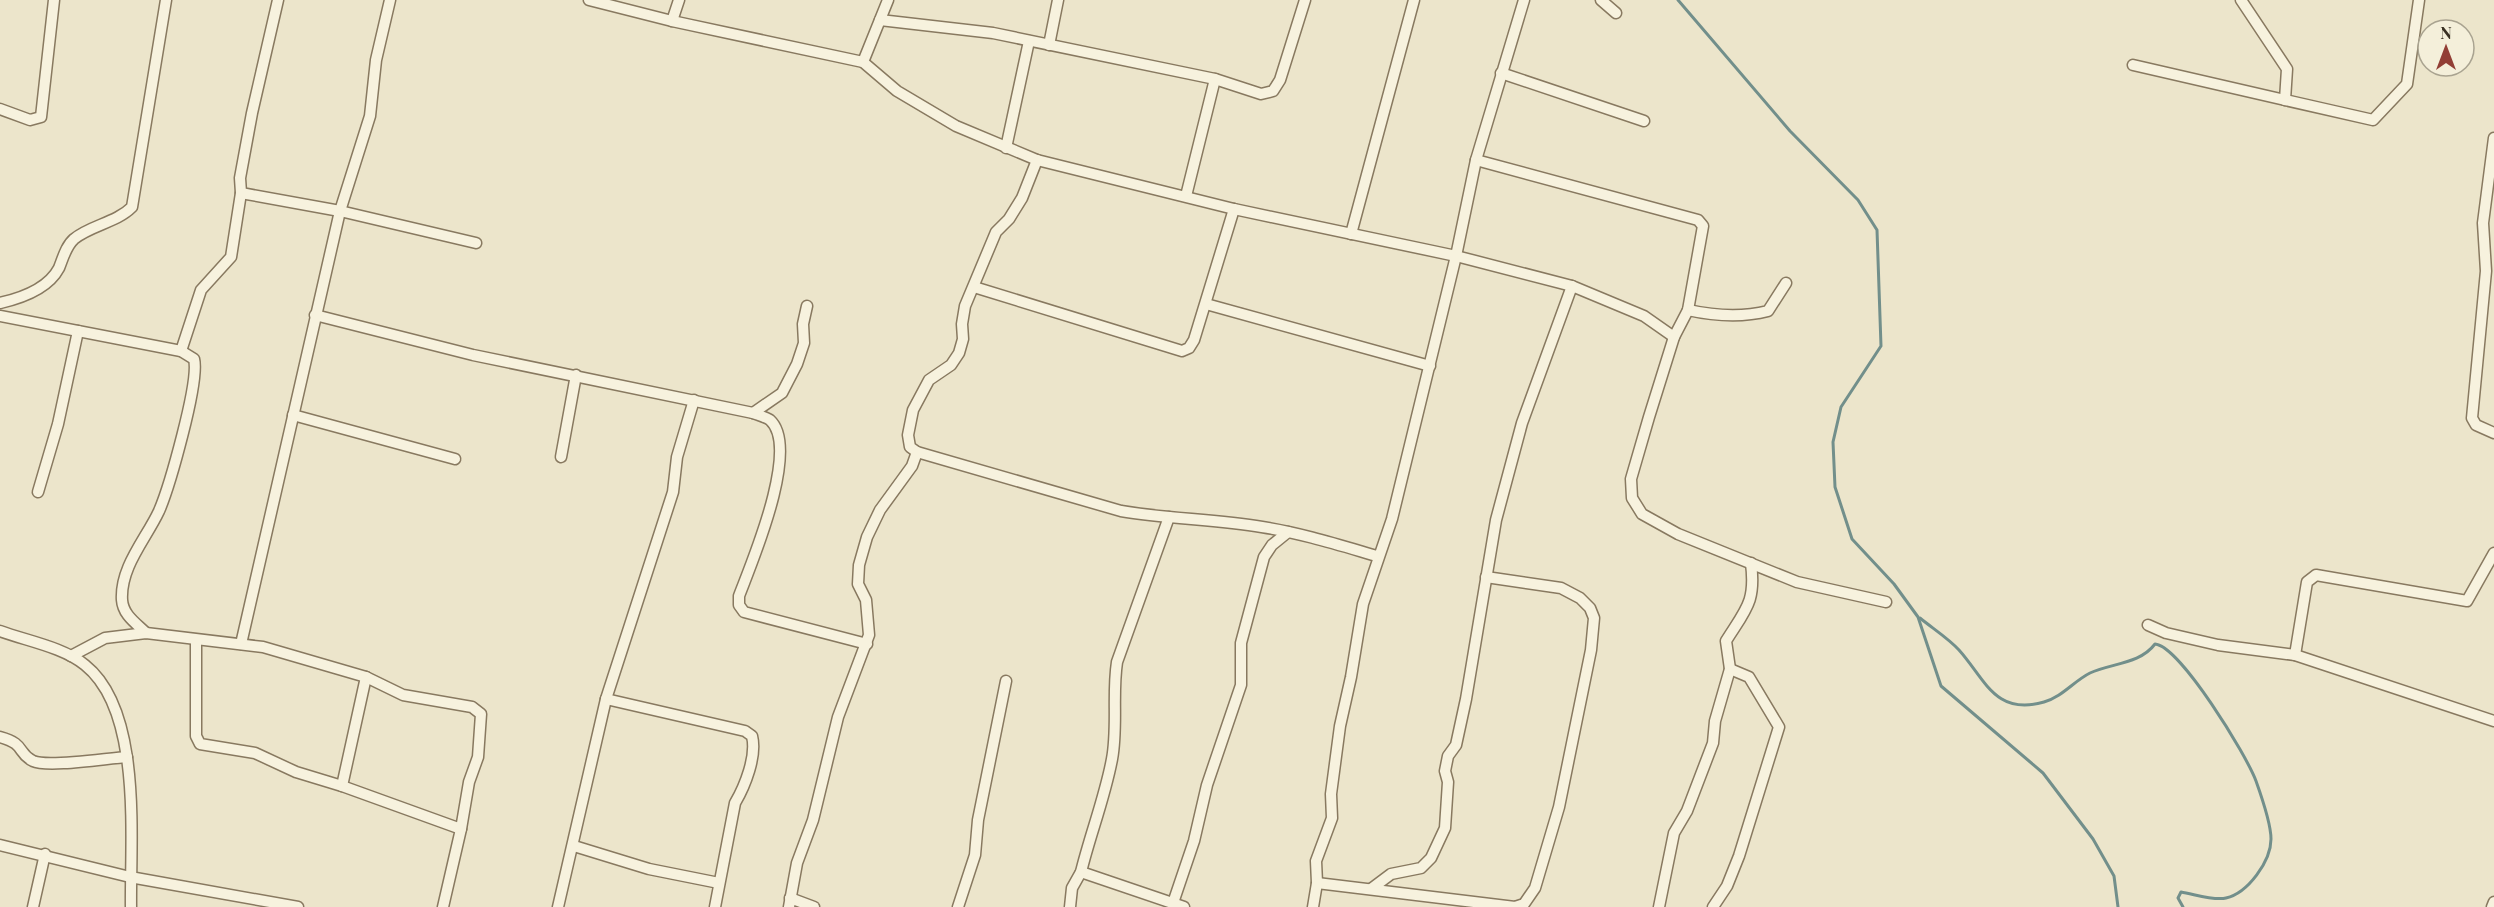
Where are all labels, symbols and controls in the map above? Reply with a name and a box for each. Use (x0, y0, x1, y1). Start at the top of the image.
north arrow (2416, 18, 2476, 78)
text: N (2440, 22, 2452, 43)

